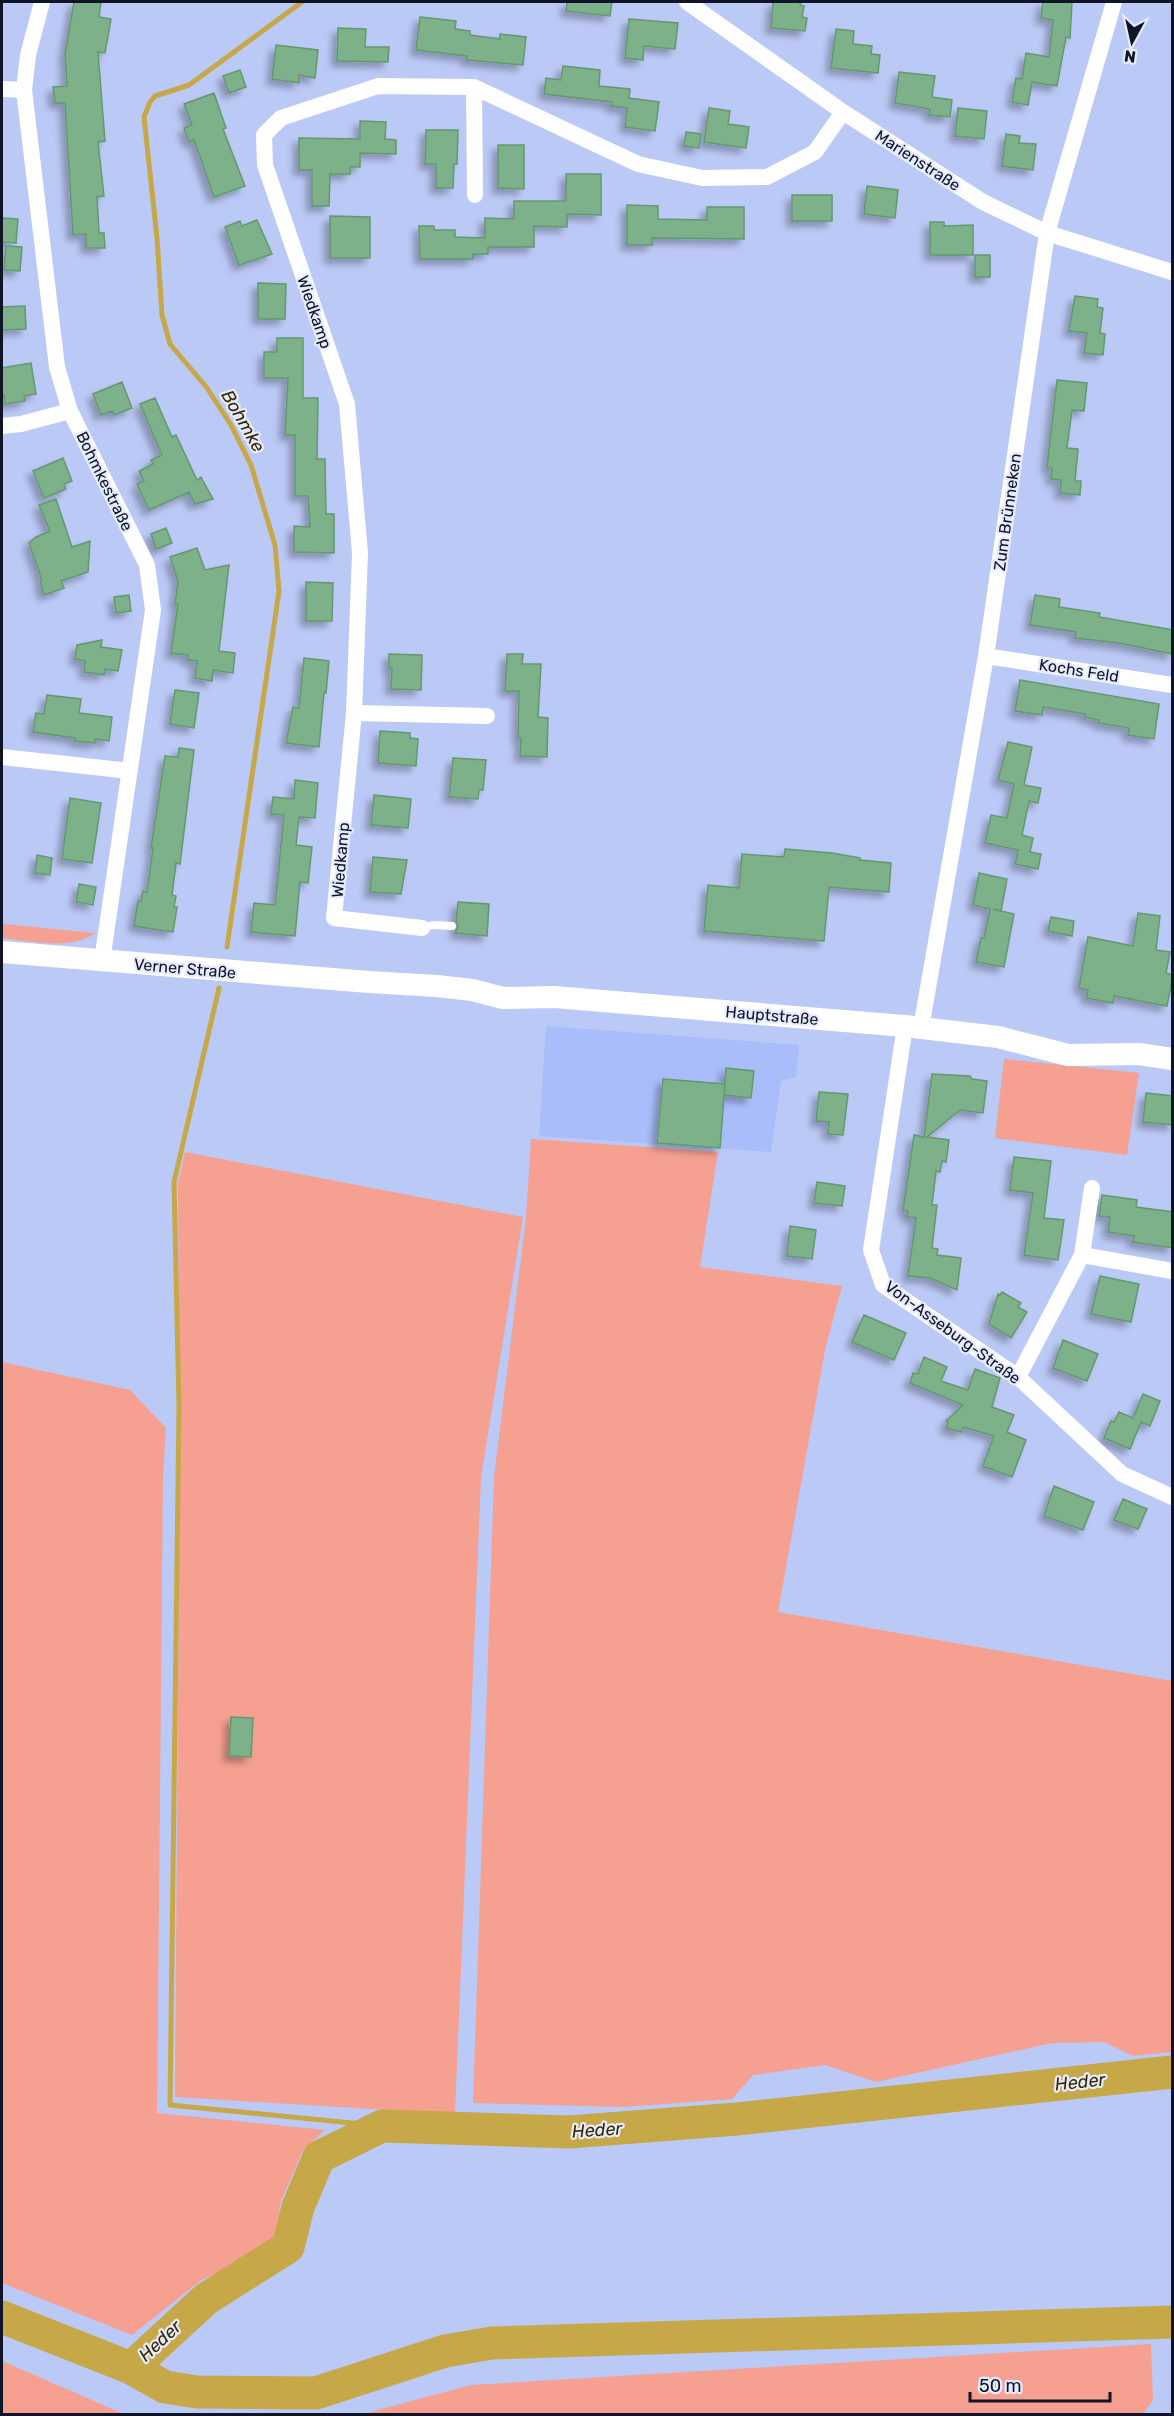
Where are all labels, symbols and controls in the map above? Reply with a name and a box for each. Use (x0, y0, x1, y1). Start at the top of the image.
north arrow (1102, 12, 1162, 72)
text: N (1123, 46, 1137, 67)
street label: Marienstraße (872, 126, 964, 195)
street label: Wiedkamp (293, 273, 336, 351)
water label: Bohmke (216, 386, 270, 456)
street label: Bohmkestraße (72, 428, 137, 534)
street label: Zum Brünneken (990, 452, 1025, 572)
street label: Kochs Feld (1038, 655, 1120, 686)
street label: Wiedkamp (328, 821, 353, 899)
street label: Verner Straße (133, 955, 237, 982)
street label: Hauptstraße (725, 1002, 819, 1029)
street label: Von-Asseburg-Straße (881, 1277, 1024, 1388)
water label: Heder (1054, 2068, 1107, 2096)
water label: Heder (571, 2117, 624, 2143)
water label: Heder (134, 2315, 187, 2366)
scale bar (970, 2365, 1110, 2403)
text: 50 m (979, 2375, 1022, 2397)

